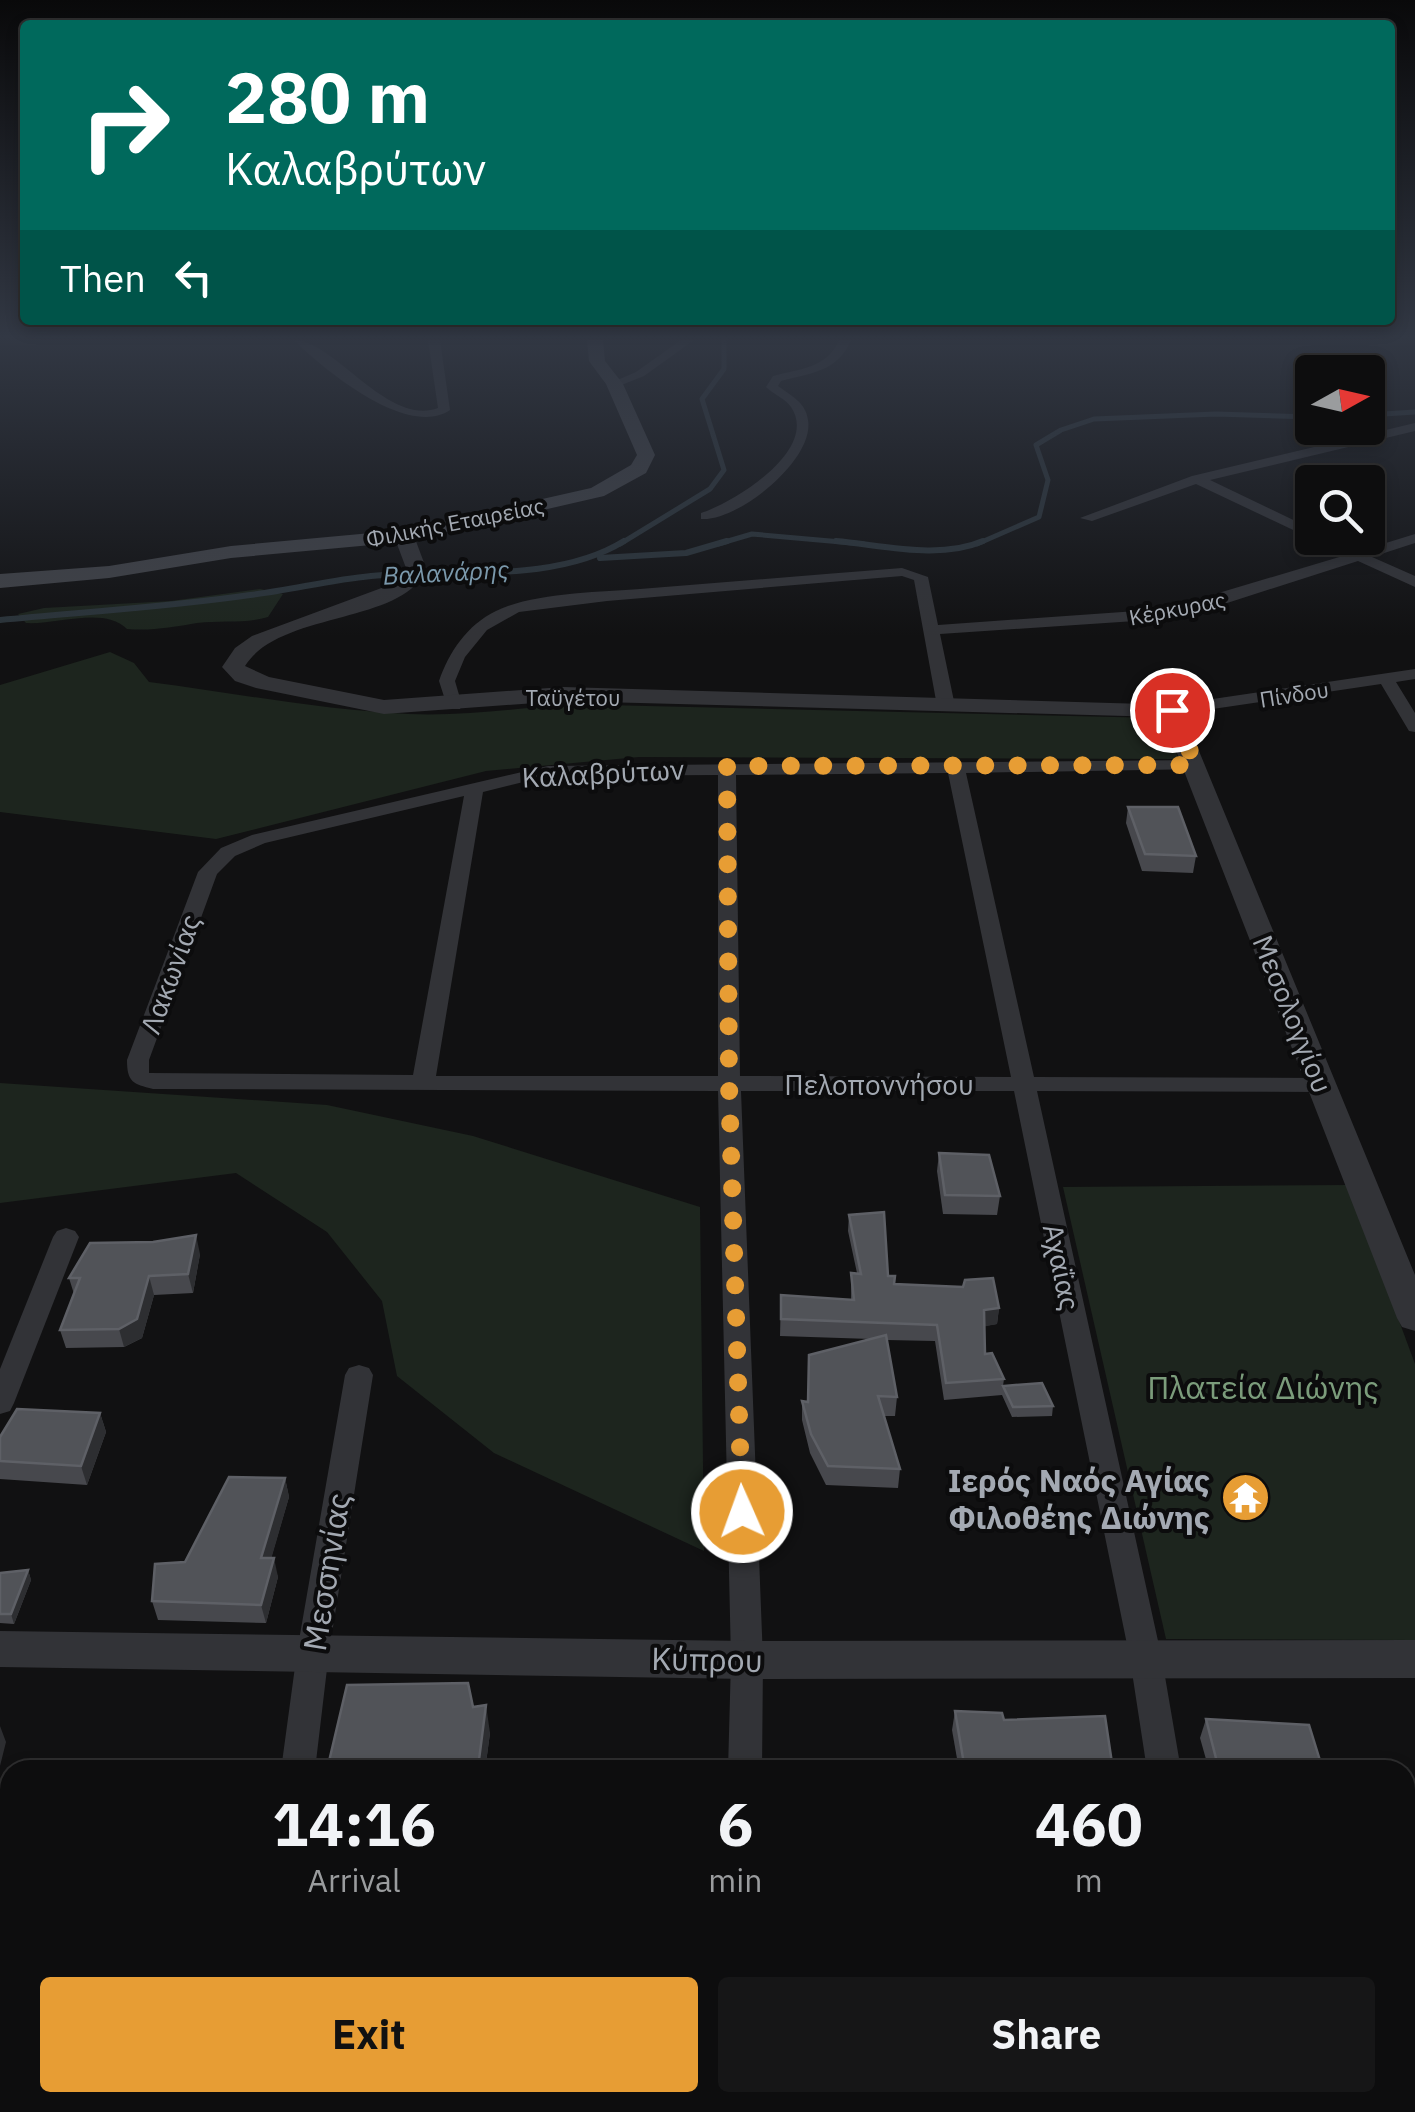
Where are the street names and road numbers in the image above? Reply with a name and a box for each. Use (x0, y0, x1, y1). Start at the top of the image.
street label: Φιλικής Εταιρείας (363, 491, 547, 553)
street label: Κέρκυρας (1126, 584, 1228, 632)
street label: Πίνδου (1257, 674, 1331, 714)
street label: Ταϋγέτου (526, 683, 620, 712)
street label: Καλαβρύτων (521, 750, 685, 796)
street label: Λακωνίας (131, 909, 209, 1039)
street label: Μεσολογγίου (1245, 930, 1341, 1098)
street label: Πελοποννήσου (784, 1066, 974, 1103)
street label: Αχαΐας (1035, 1220, 1089, 1314)
street label: Μεσσηνίας (293, 1490, 359, 1654)
street label: Κύπρου (651, 1637, 763, 1681)

